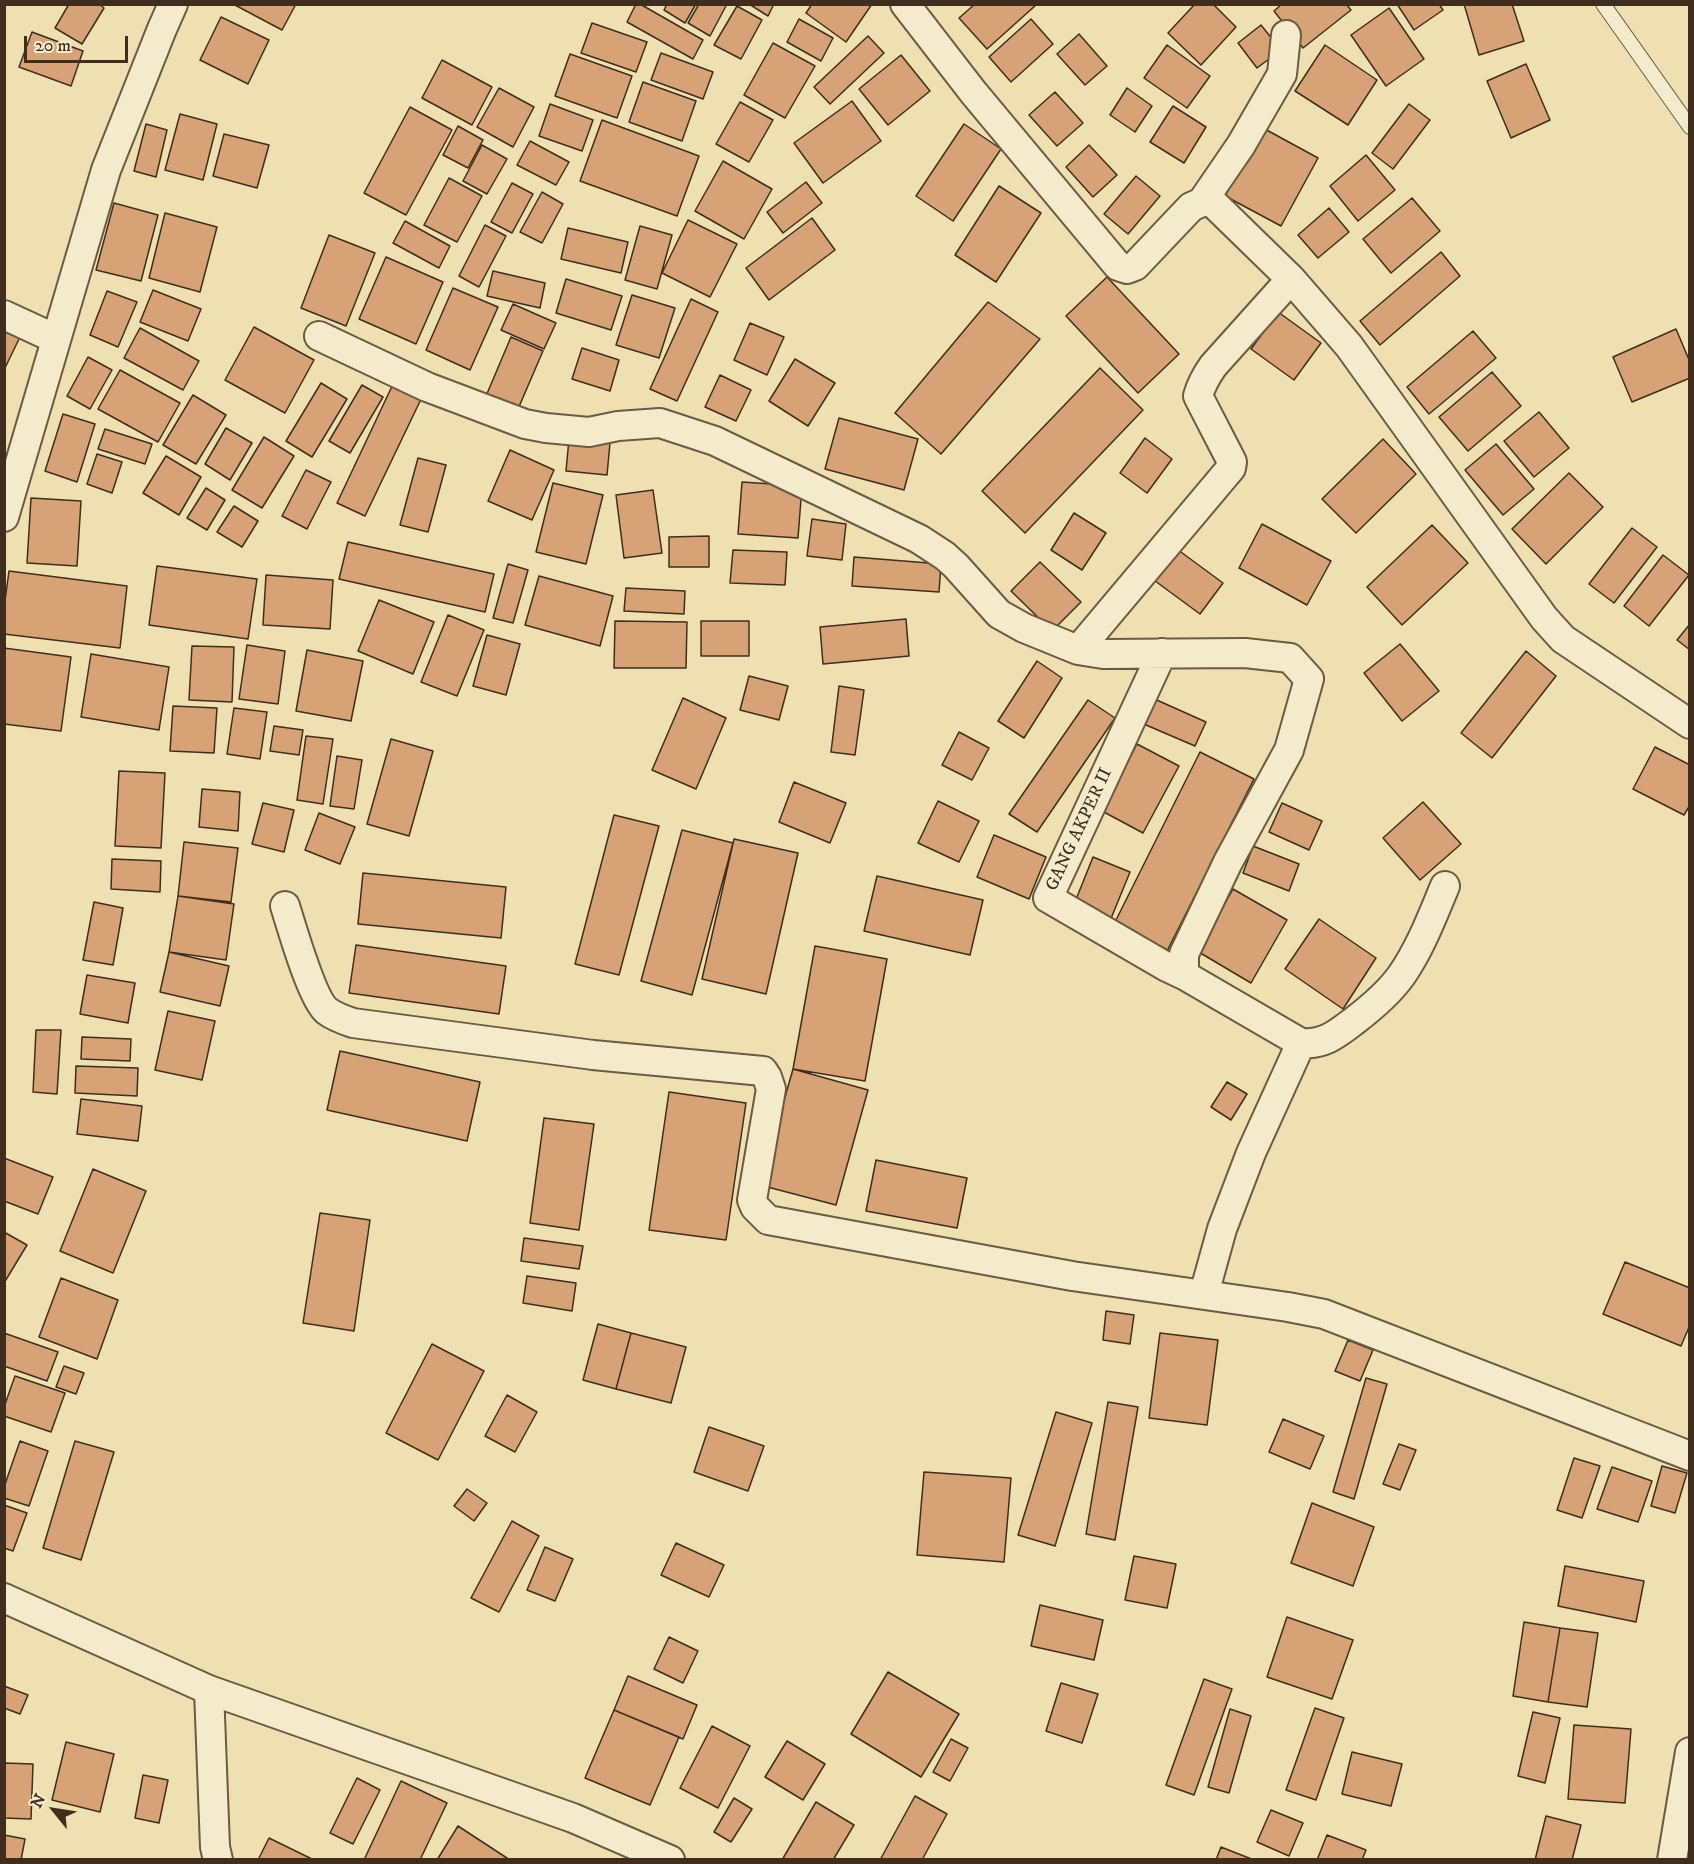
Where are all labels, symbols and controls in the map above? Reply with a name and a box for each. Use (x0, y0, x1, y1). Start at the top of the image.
scale bar (27, 24, 130, 62)
text: 20 m (35, 35, 71, 57)
street label: GANG AKPER II (1042, 765, 1118, 895)
north arrow (24, 1780, 84, 1840)
text: N (26, 1790, 50, 1812)

